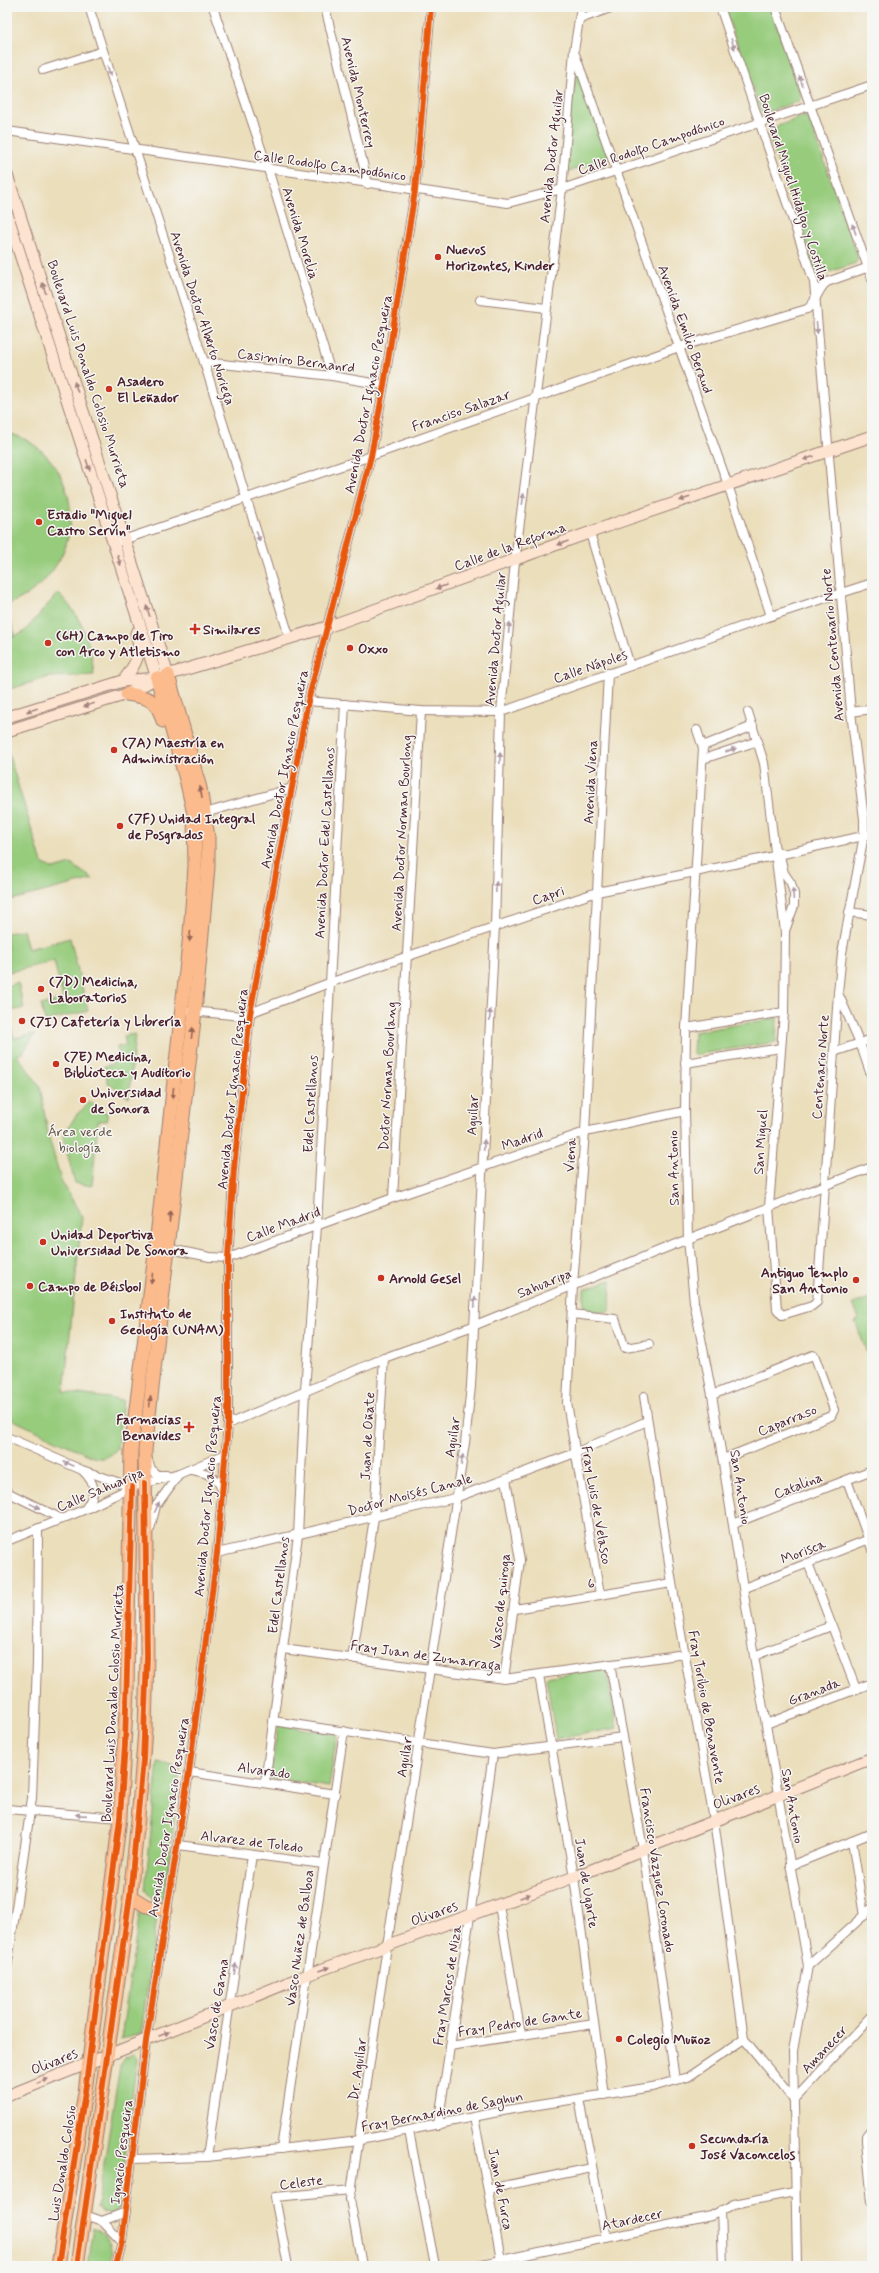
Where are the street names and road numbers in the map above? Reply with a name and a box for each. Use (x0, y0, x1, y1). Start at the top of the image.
street label: Avenida Monterrey (336, 35, 380, 150)
street label: Avenida Doctor Aguilar (536, 88, 570, 224)
street label: Boulevard Miguel Hidalgo y Costilla (753, 92, 832, 283)
street label: Calle Rodolfo Campodónico (576, 112, 728, 181)
street label: Calle Rodolfo Campodónico (252, 146, 408, 188)
street label: Avenida Morelia (277, 185, 323, 282)
street label: Avenida Doctor Alberto Noriega (164, 229, 239, 408)
street label: Boulevard Luis Donaldo Colosio Murrieta (43, 258, 133, 491)
street label: Avenida Emilio Beraud (653, 263, 717, 396)
street label: Avenida Doctor Ignacio Pesqueira (341, 293, 399, 496)
street label: Casimiro Bernanrd (236, 345, 356, 377)
street label: Franciso Salazar (410, 385, 513, 436)
street label: Calle de la Reforma (452, 518, 569, 577)
street label: Avenida Centenario Norte (817, 568, 849, 722)
street label: Avenida Doctor Aguilar (481, 571, 513, 707)
street label: Calle Nápoles (551, 646, 630, 688)
street label: Avenida Doctor Ignacio Pesqueira (257, 668, 315, 871)
street label: Avenida Doctor Norman Bourlong (388, 734, 416, 932)
street label: Avenida Viena (580, 739, 602, 825)
street label: Avenida Doctor Edel Castellanos (311, 747, 339, 939)
street label: Capri (530, 882, 567, 910)
street label: Avenida Doctor Ignacio Pesqueira (213, 988, 255, 1191)
street label: Doctor Norman Bourlang (375, 1001, 401, 1151)
street label: Centenario Norte (808, 1014, 834, 1120)
street label: Edel Castellanos (299, 1055, 323, 1153)
street label: Aguilar (463, 1094, 483, 1136)
street label: San Miguel (750, 1109, 772, 1175)
street label: Madrid (499, 1124, 545, 1155)
street label: San Antonio (664, 1130, 684, 1206)
street label: Viena (561, 1137, 581, 1173)
street label: Calle Madrid (244, 1203, 323, 1247)
street label: Sahuaripa (514, 1265, 574, 1303)
street label: Juan de Oñate (357, 1391, 379, 1481)
street label: Avenida Doctor Ignacio Pesqueira (190, 1395, 228, 1598)
street label: Caparraso (755, 1401, 820, 1441)
street label: Aguilar (441, 1415, 465, 1459)
street label: Fray Luis de Velasco (577, 1445, 615, 1566)
street label: San Antonio (725, 1448, 755, 1526)
street label: Calle Sahuaripa (54, 1463, 147, 1516)
street label: Catalina (771, 1468, 825, 1503)
street label: Doctor Moisés Canale (346, 1470, 475, 1520)
street label: Edel Castellanos (264, 1535, 294, 1635)
street label: Morisca (778, 1535, 829, 1569)
street label: Vasco de quiroga (487, 1552, 515, 1650)
street label: 6 (586, 1574, 596, 1593)
street label: Boulevard Luis Donaldo Colosio Murrieta (98, 1583, 128, 1823)
street label: Fray Toribio de Benavente (684, 1629, 728, 1786)
street label: Fray Juan de Zumarraga (349, 1637, 503, 1677)
street label: Granada (786, 1674, 844, 1710)
street label: Avenida Doctor Ignacio Pesqueira (144, 1716, 196, 1919)
street label: Aguilar (393, 1735, 417, 1779)
street label: Alvarado (236, 1758, 291, 1784)
street label: San Antonio (777, 1767, 808, 1845)
street label: Olivares (710, 1780, 763, 1814)
street label: Francisco Vazquez Coronado (635, 1787, 679, 1954)
street label: Alvarez de Toledo (199, 1827, 304, 1857)
street label: Juan de Ugarte (570, 1837, 602, 1930)
street label: Vasco Nuñez de Balboa (282, 1869, 318, 2008)
street label: Olivares (408, 1897, 461, 1931)
street label: Fray Marcos de Niza (430, 1923, 466, 2047)
street label: Vasco de Gama (201, 1957, 233, 2051)
street label: Fray Pedro de Gante (457, 2004, 584, 2042)
street label: Amanecer (798, 2022, 852, 2078)
street label: Dr. Aguilar (345, 2036, 371, 2102)
street label: Olivares (28, 2044, 81, 2079)
street label: Fray Bernardino de Saghun (360, 2087, 525, 2137)
street label: Ignacio Pesqueira (107, 2099, 137, 2206)
street label: Luis Donaldo Colosio (45, 2104, 81, 2222)
street label: Juan de Furca (483, 2147, 517, 2232)
street label: Celeste (278, 2171, 324, 2195)
street label: Atardecer (600, 2205, 664, 2235)

